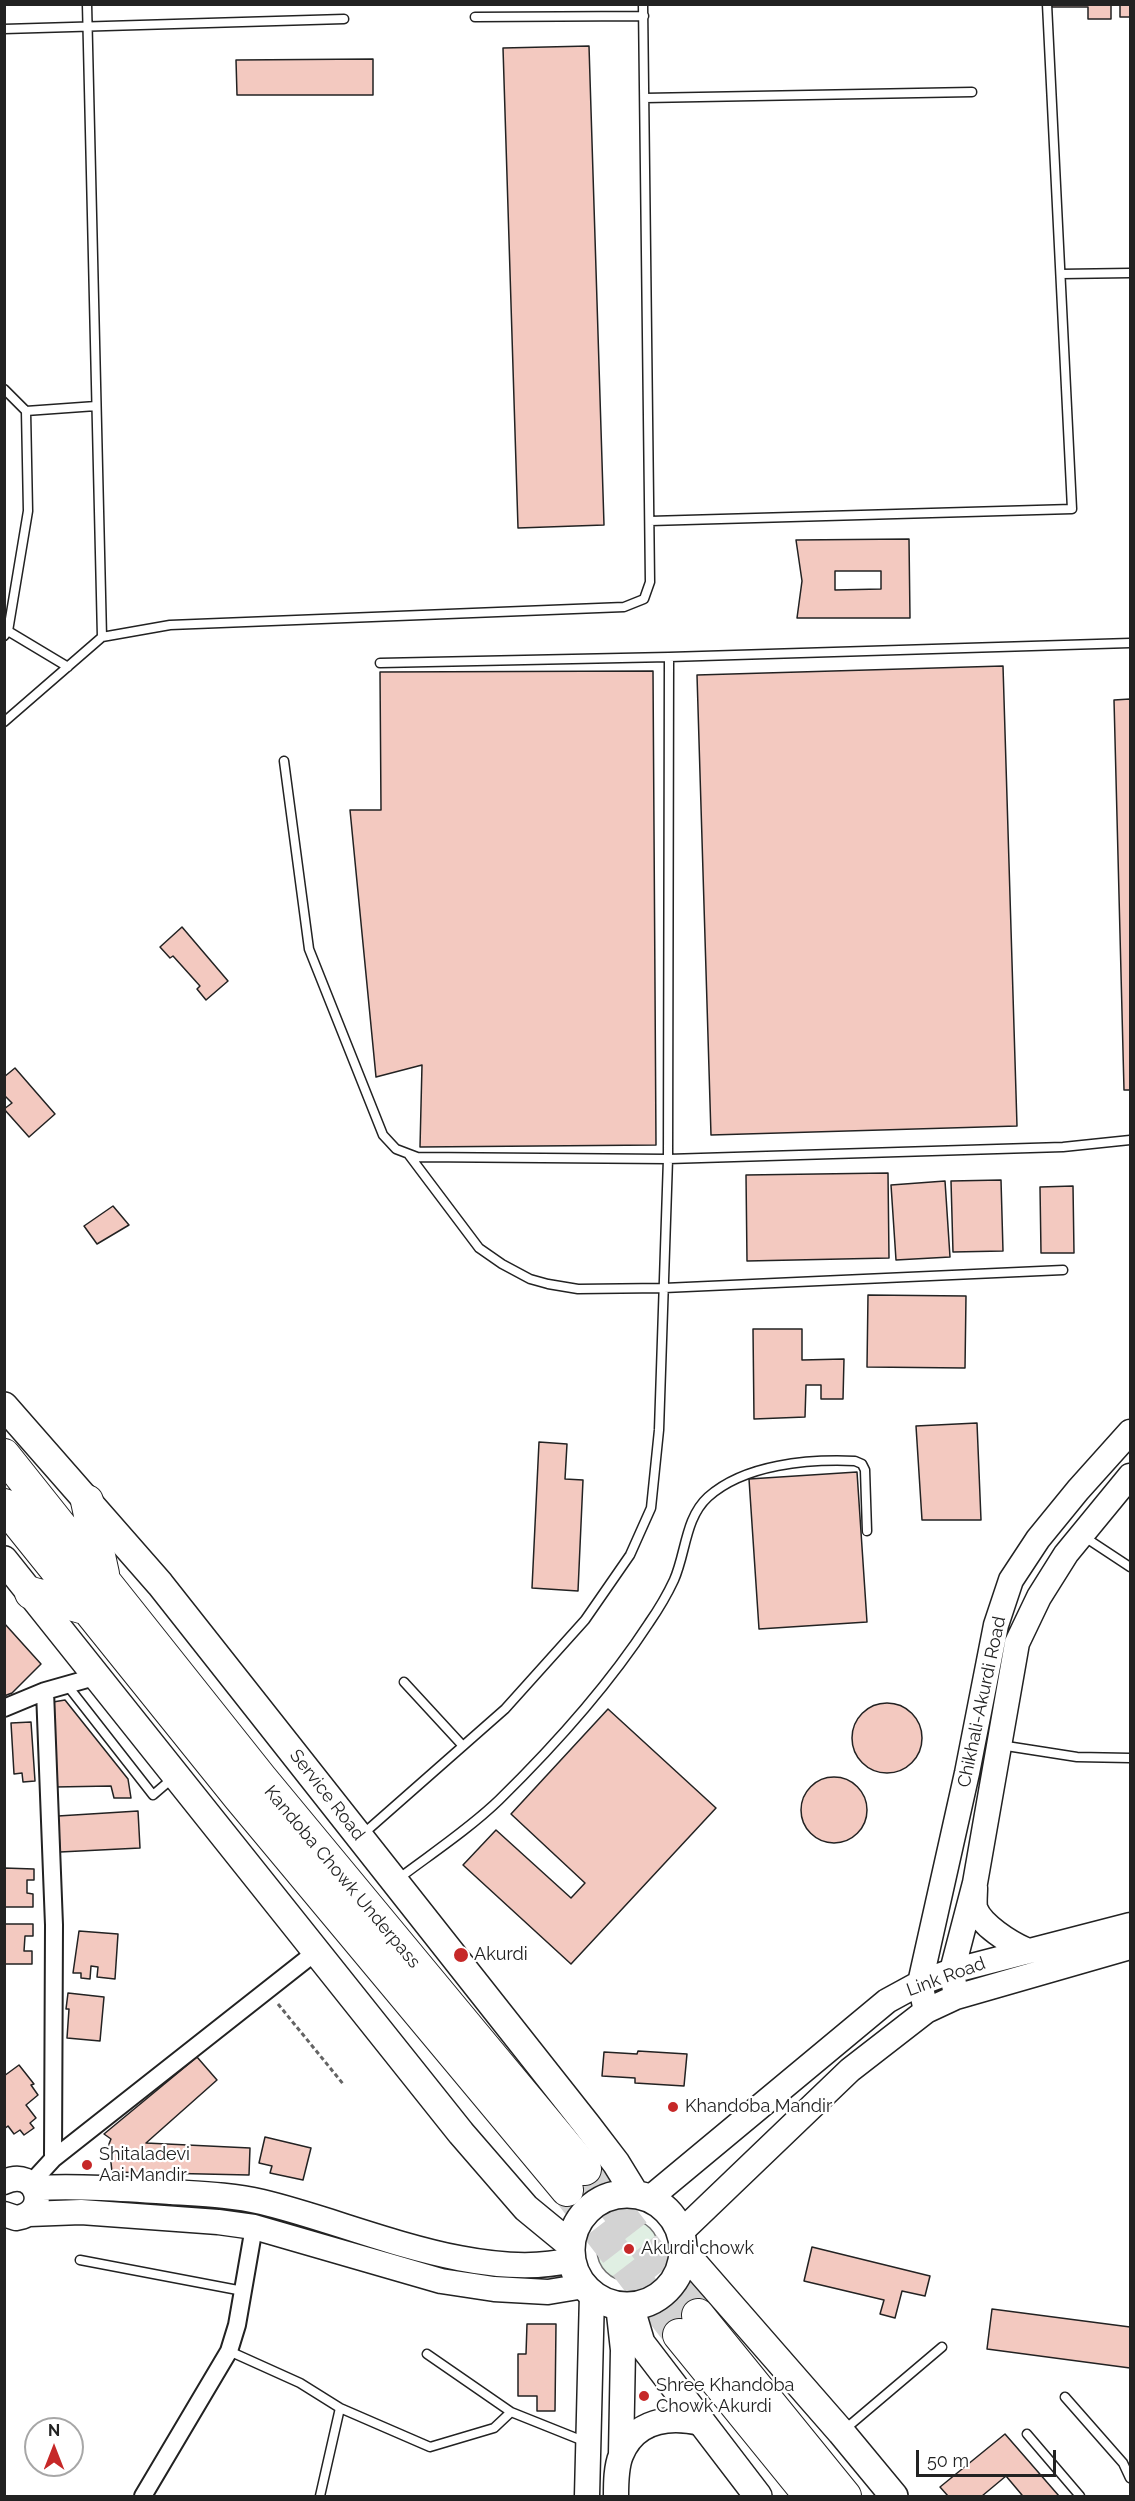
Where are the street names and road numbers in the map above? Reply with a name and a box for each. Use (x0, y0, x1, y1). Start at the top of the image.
street label: Chikhali-Akurdi Road (953, 1615, 1011, 1789)
street label: Service Road (285, 1745, 369, 1845)
street label: Kandoba Chowk Underpass (259, 1781, 425, 1973)
street label: Link Road (904, 1953, 988, 2001)

